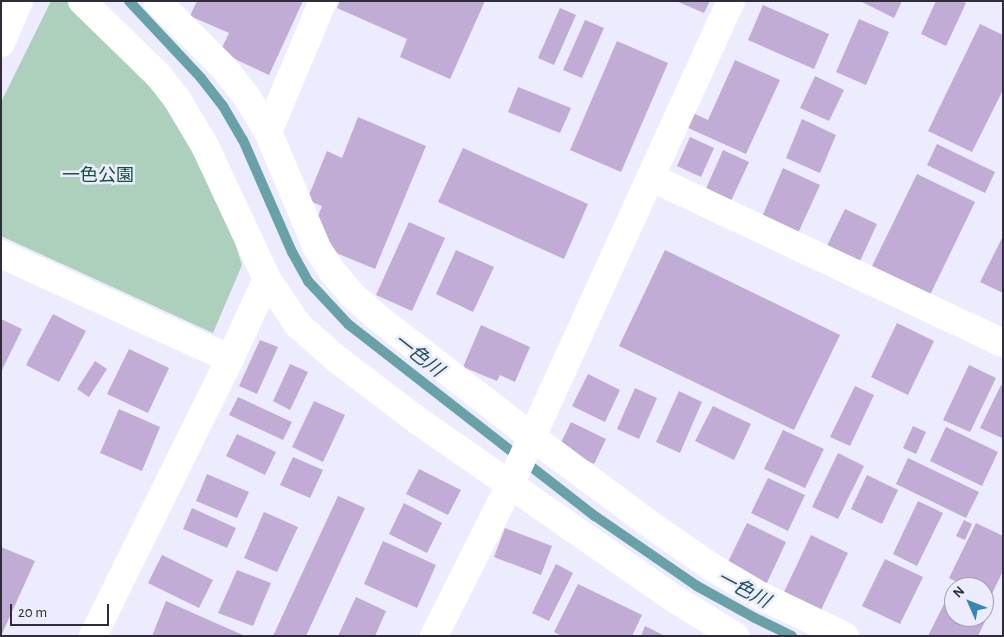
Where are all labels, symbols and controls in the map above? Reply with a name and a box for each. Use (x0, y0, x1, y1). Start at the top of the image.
park label: 一色公園 (62, 165, 134, 187)
water label: 一色川 (389, 329, 447, 383)
water label: 一色川 (712, 567, 774, 613)
north arrow (944, 577, 994, 627)
text: N (951, 584, 967, 601)
scale bar (12, 594, 111, 626)
text: 20 m (18, 605, 47, 620)

